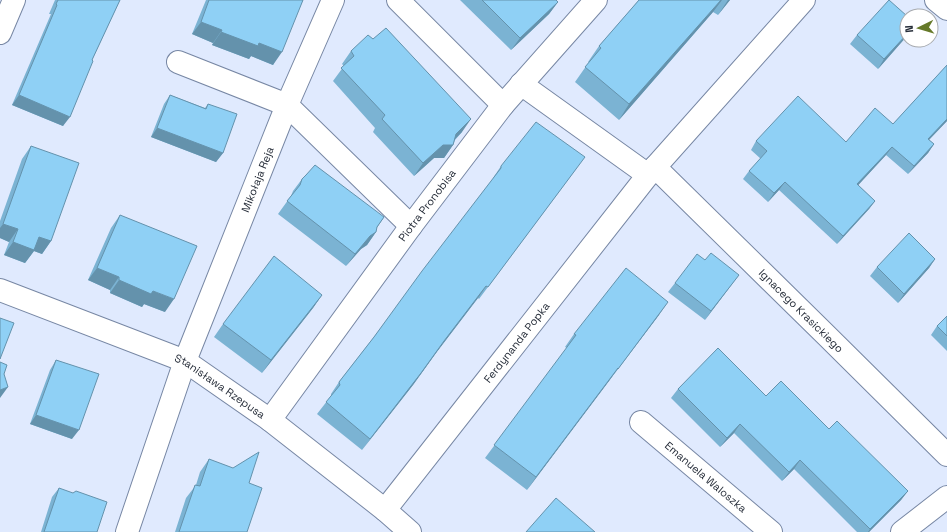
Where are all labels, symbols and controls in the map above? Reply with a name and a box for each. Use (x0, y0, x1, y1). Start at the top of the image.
north arrow (899, 8, 939, 48)
text: N (902, 25, 916, 33)
street label: Mikołaja Reja (238, 144, 277, 214)
street label: Piotra Pronobisa (395, 166, 459, 244)
street label: Ignacego Krasickiego (756, 266, 847, 356)
street label: Ferdynanda Popka (481, 299, 553, 386)
street label: Stanisława Rzepusa (173, 351, 268, 422)
street label: Emanuela Waloszka (662, 438, 750, 516)

